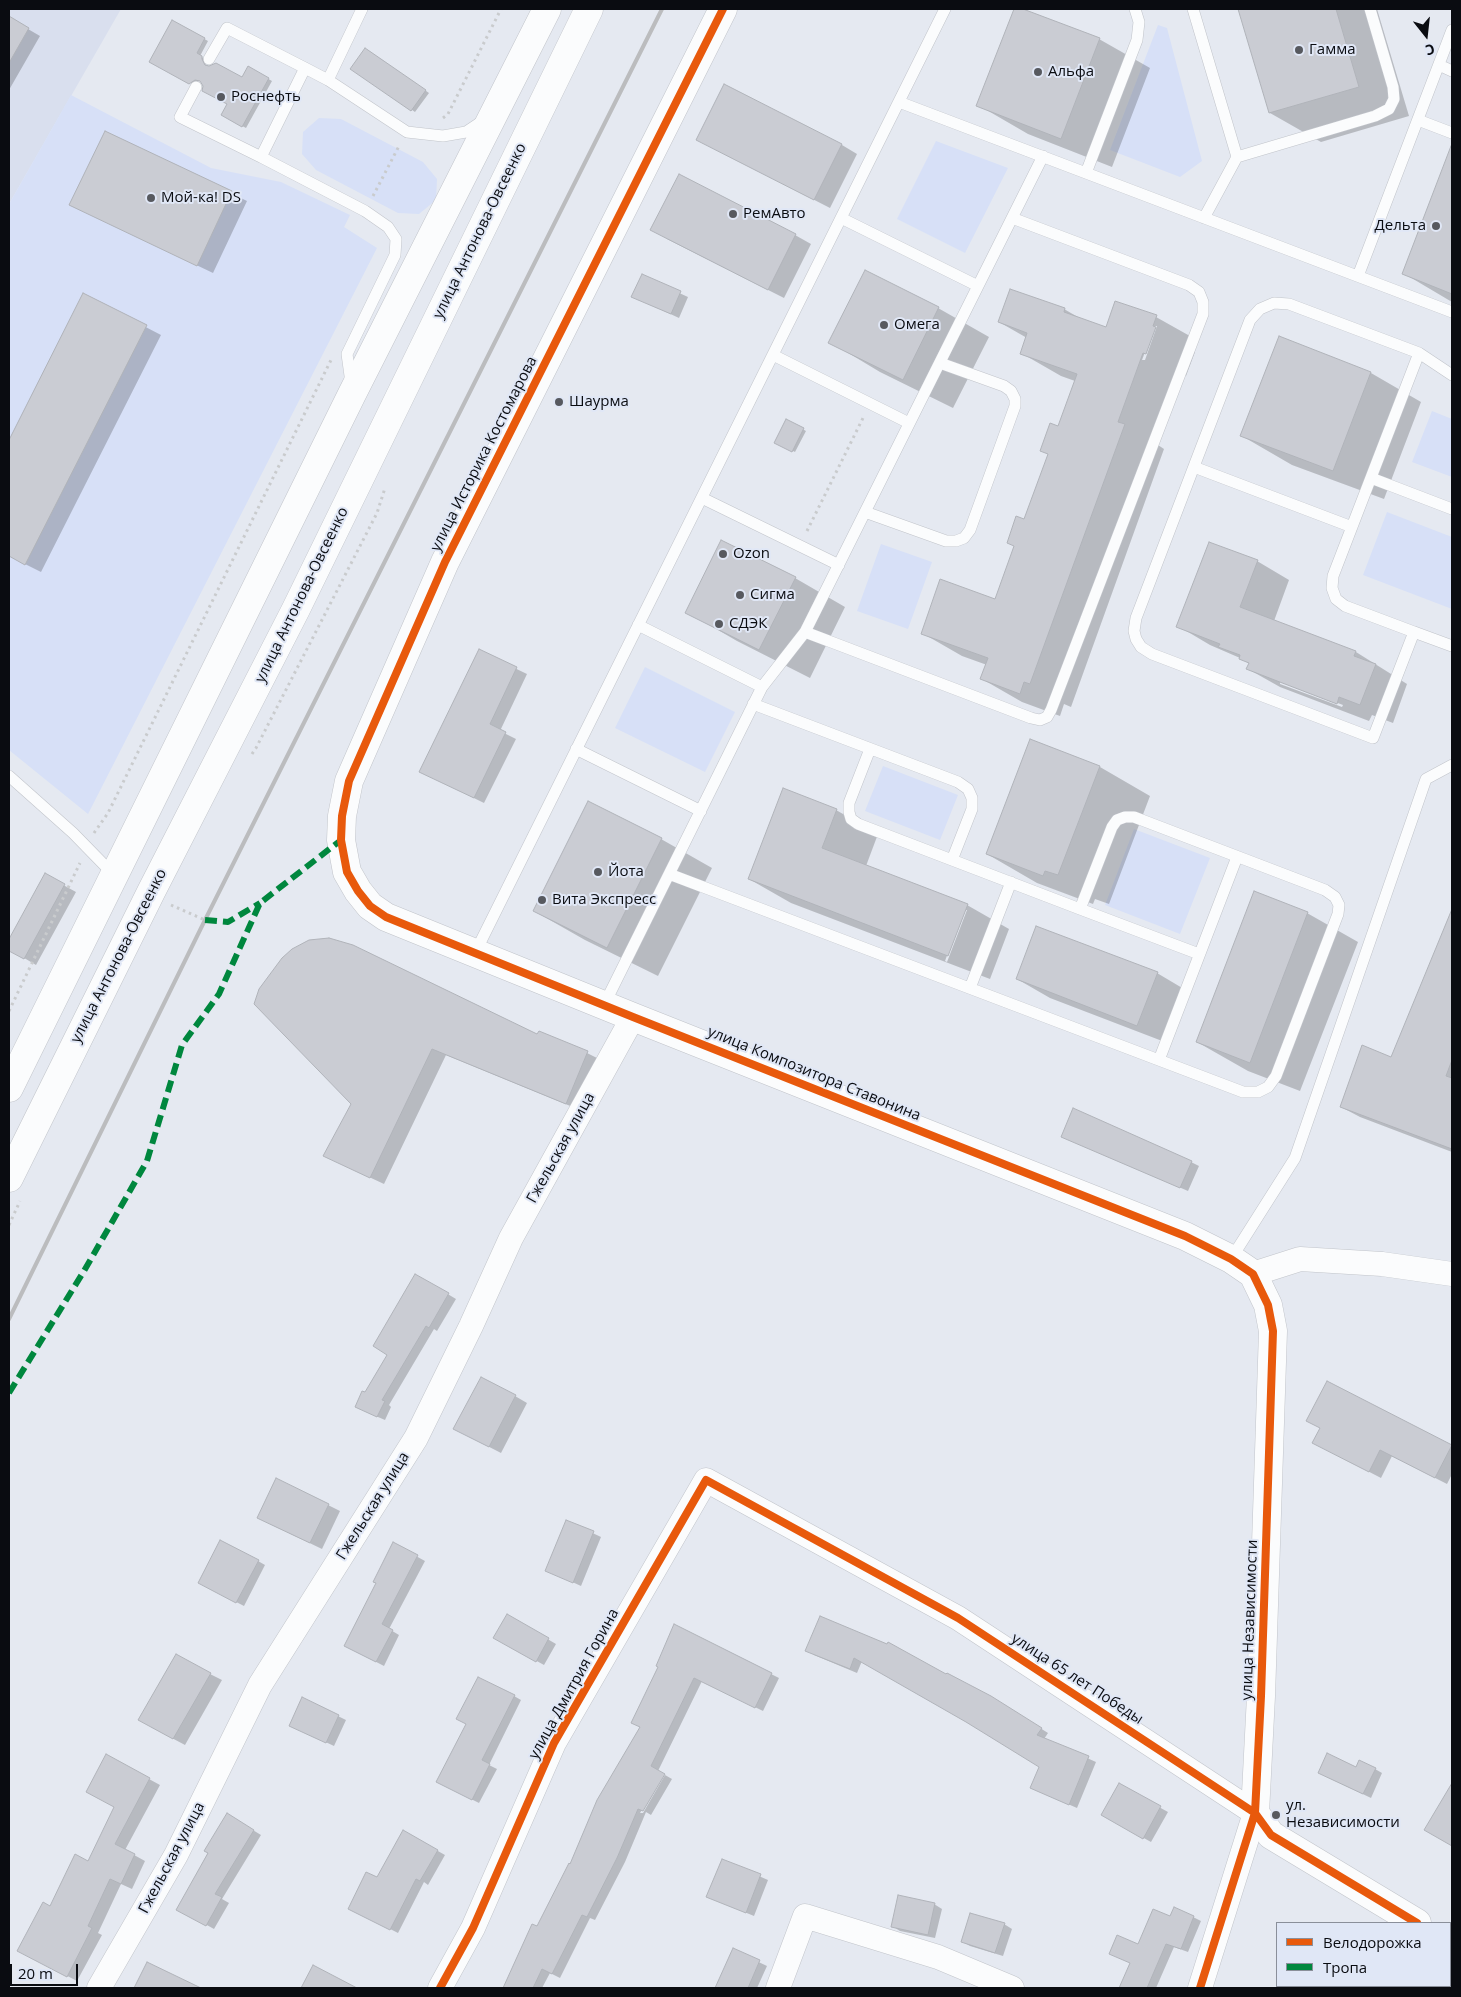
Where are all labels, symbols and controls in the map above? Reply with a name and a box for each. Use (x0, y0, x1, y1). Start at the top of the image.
north arrow (1401, 10, 1451, 60)
text: С (1423, 40, 1437, 60)
place label: Гамма (1309, 41, 1355, 59)
marker: Гамма (1293, 44, 1305, 56)
place label: Альфа (1048, 63, 1094, 81)
marker: Альфа (1032, 66, 1044, 78)
place label: Роснефть (231, 88, 301, 106)
marker: Роснефть (215, 91, 227, 103)
street label: улица Антонова-Овсеенко (430, 140, 530, 322)
place label: Мой-ка! DS (161, 189, 241, 207)
marker: Мой-ка! DS (145, 192, 157, 204)
place label: РемАвто (743, 205, 806, 223)
marker: РемАвто (727, 208, 739, 220)
place label: Дельта (1374, 217, 1426, 235)
marker: Дельта (1430, 220, 1442, 232)
place label: Омега (894, 316, 940, 334)
marker: Омега (878, 319, 890, 331)
street label: улица Историка Костомарова (427, 353, 541, 555)
place label: Шаурма (569, 393, 629, 411)
marker: Шаурма (553, 396, 565, 408)
street label: улица Антонова-Овсеенко (252, 504, 352, 686)
place label: Ozon (733, 545, 770, 563)
marker: Ozon (717, 548, 729, 560)
place label: Сигма (750, 586, 795, 604)
marker: Сигма (734, 589, 746, 601)
place label: СДЭК (729, 615, 767, 633)
marker: СДЭК (713, 618, 725, 630)
place label: Йота (608, 863, 644, 881)
street label: улица Антонова-Овсеенко (67, 866, 171, 1046)
marker: Йота (592, 866, 604, 878)
place label: Вита Экспресс (552, 891, 656, 909)
marker: Вита Экспресс (536, 894, 548, 906)
street label: улица Композитора Ставонина (705, 1023, 923, 1125)
street label: Гжельская улица (523, 1090, 599, 1206)
street label: Гжельская улица (333, 1449, 413, 1563)
street label: улица Независимости (1238, 1539, 1262, 1701)
street label: улица Дмитрия Горина (525, 1606, 623, 1762)
street label: улица 65 лет Победы (1008, 1630, 1146, 1728)
place label: ул. Независимости (1286, 1797, 1400, 1832)
street label: Гжельская улица (135, 1799, 209, 1917)
marker: ул. Независимости (1270, 1809, 1282, 1821)
legend (1276, 1922, 1451, 1987)
text: Велодорожка (1323, 1932, 1422, 1952)
scale bar (12, 1954, 80, 1986)
text: Тропа (1323, 1957, 1367, 1977)
text: 20 m (18, 1963, 53, 1983)

